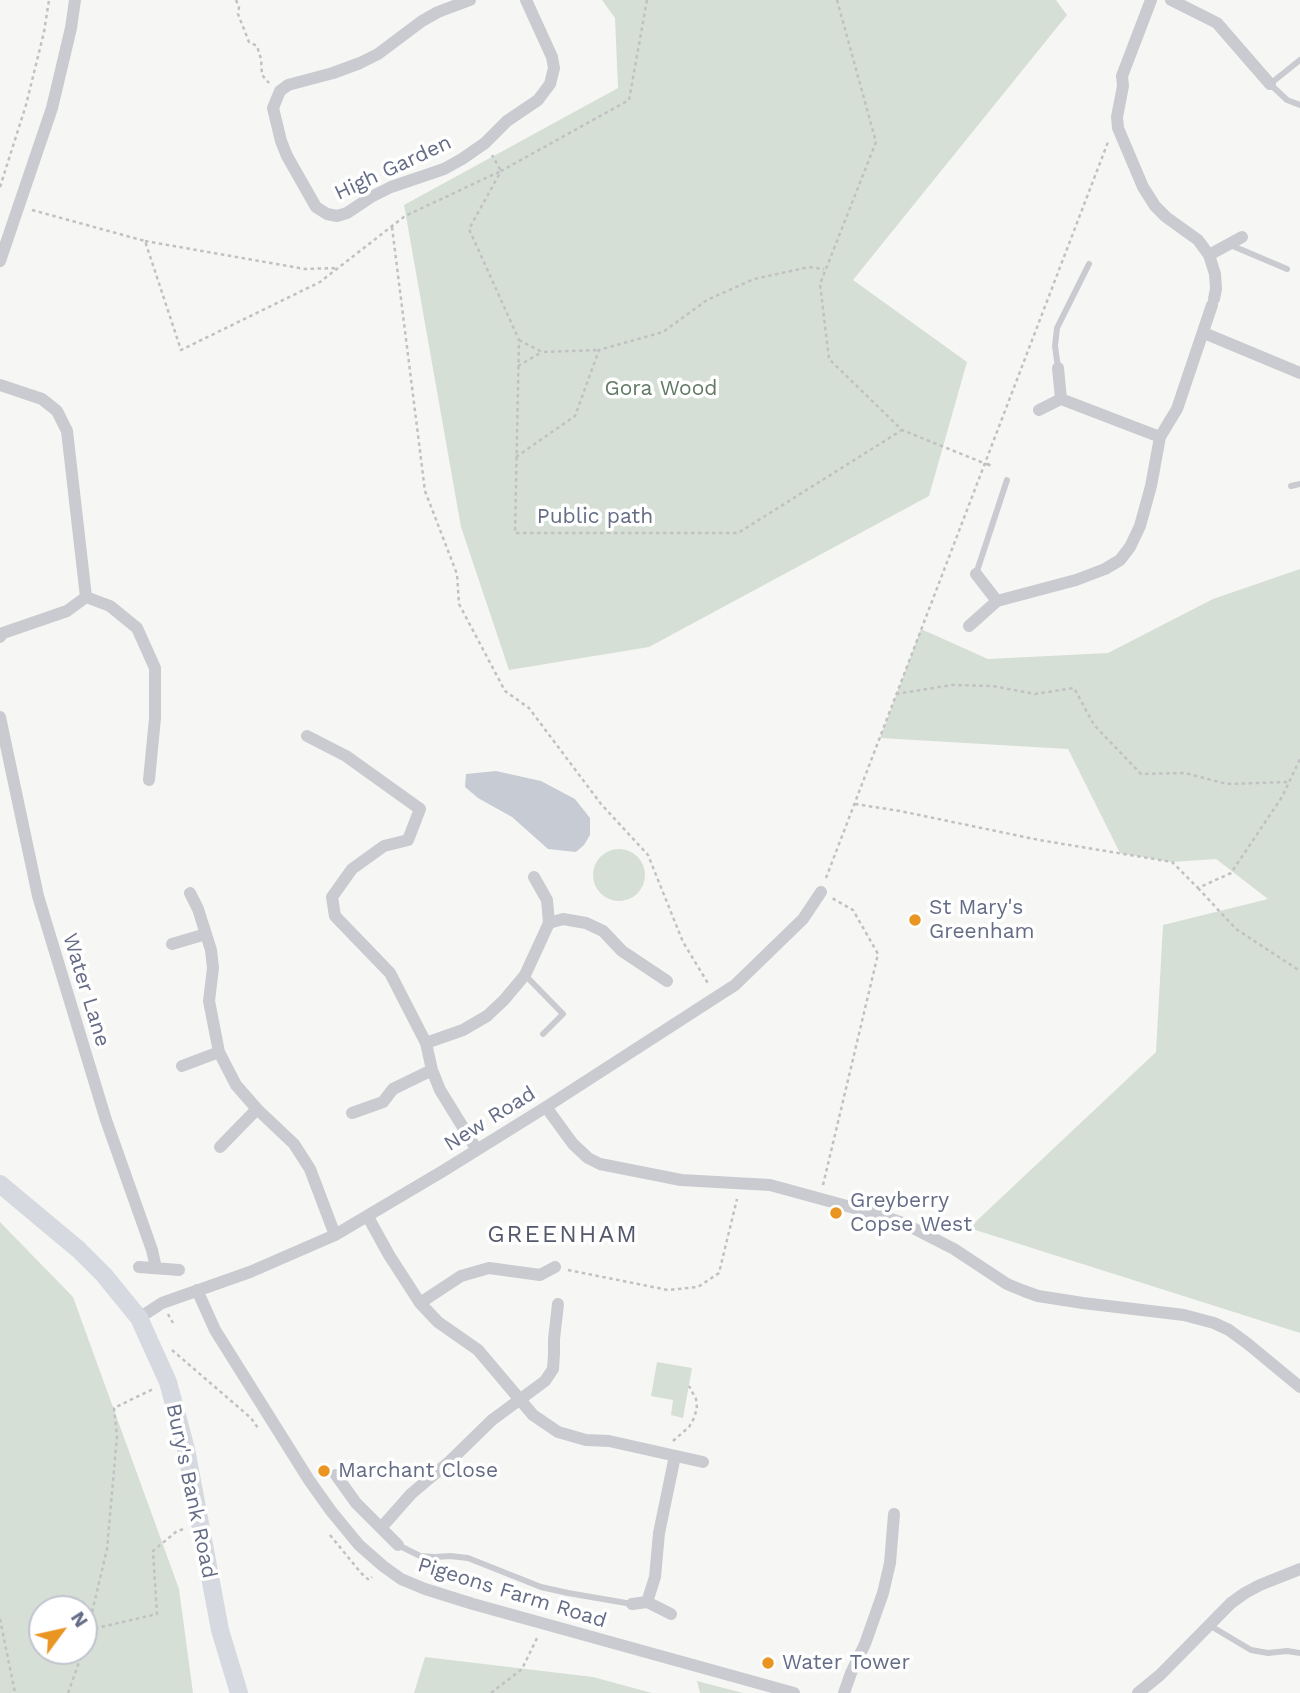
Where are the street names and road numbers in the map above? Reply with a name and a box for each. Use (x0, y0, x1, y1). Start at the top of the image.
street label: High Garden (331, 130, 455, 206)
street label: Public path (537, 504, 653, 530)
street label: Water Lane (57, 930, 115, 1050)
street label: New Road (440, 1081, 540, 1157)
street label: Bury's Bank Road (160, 1401, 222, 1581)
street label: Pigeons Farm Road (415, 1552, 609, 1634)

